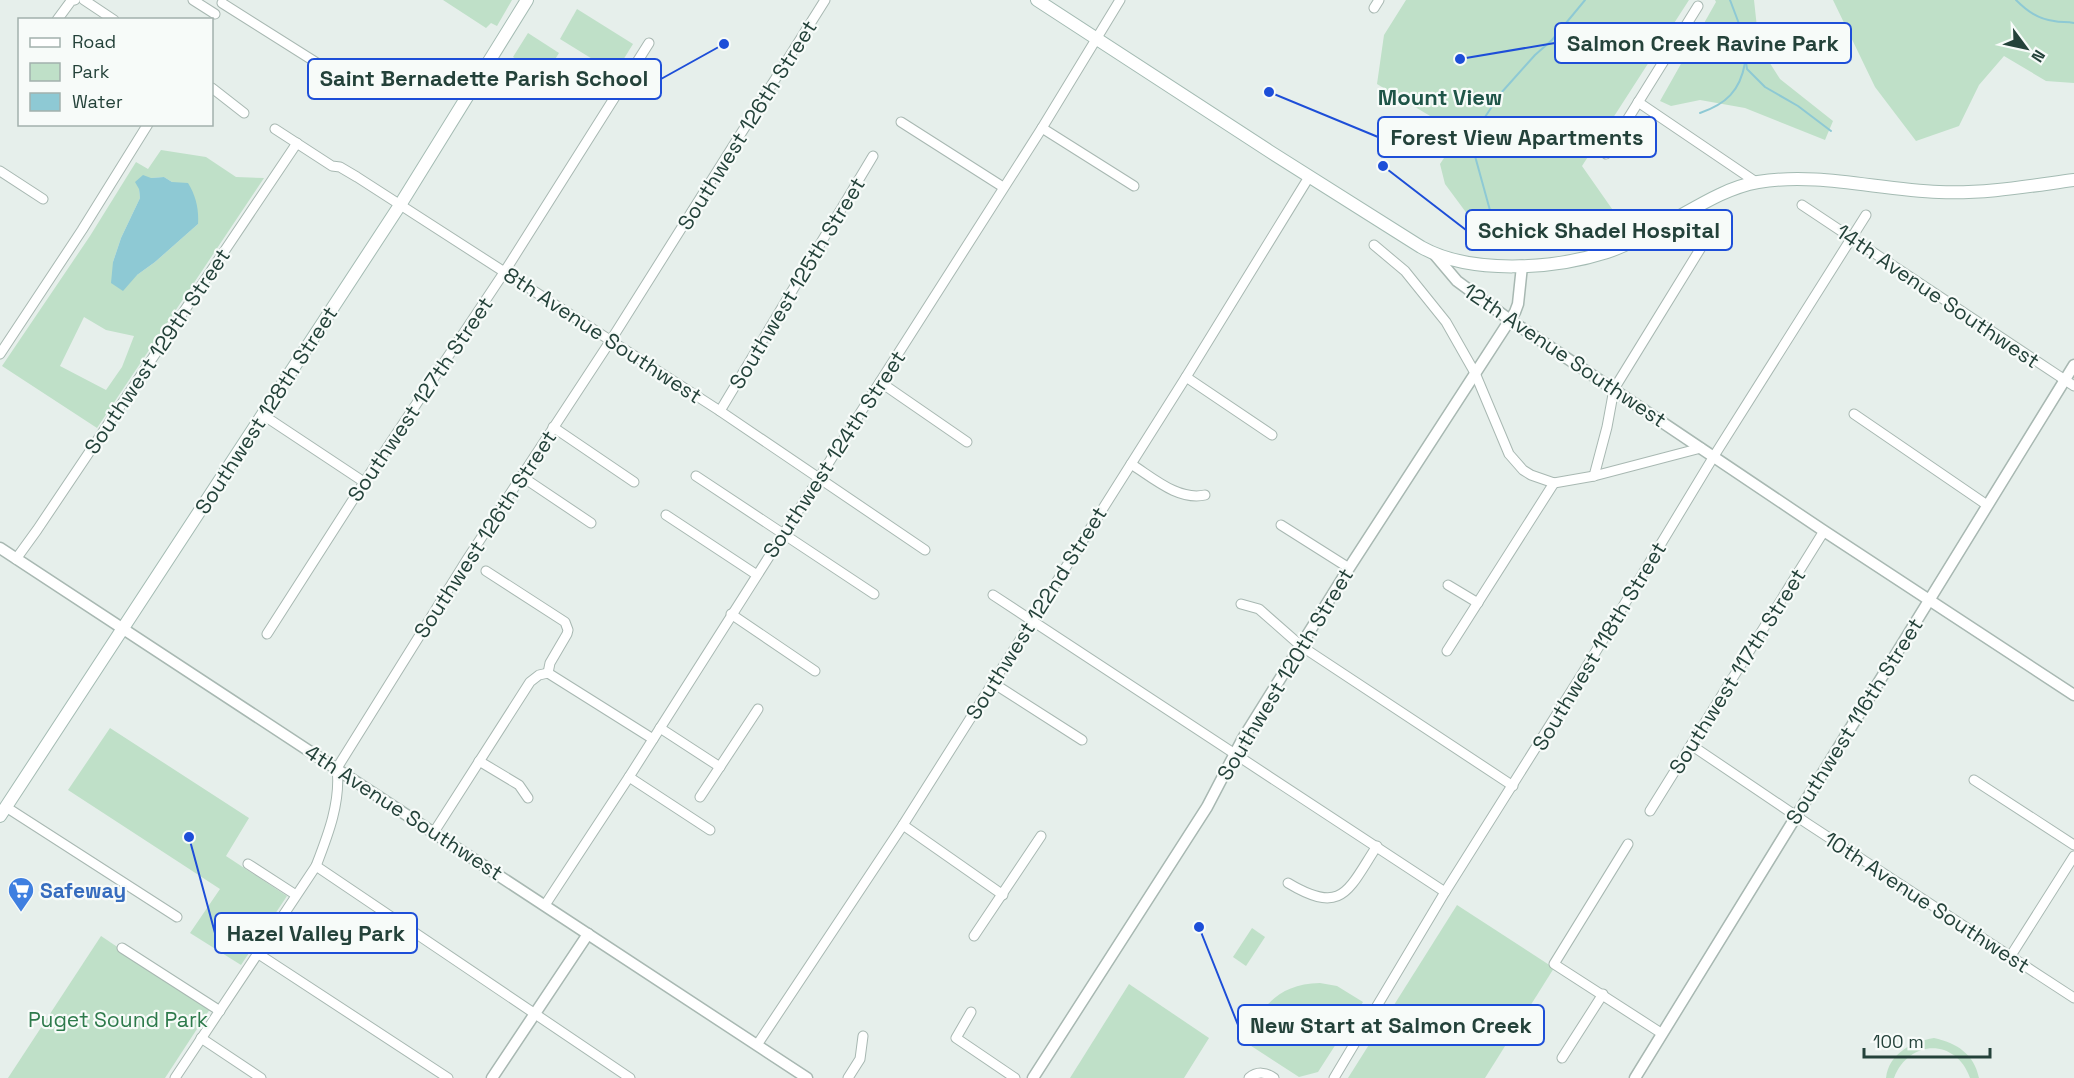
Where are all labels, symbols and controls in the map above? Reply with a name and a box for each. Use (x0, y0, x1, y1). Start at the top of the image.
street label: Southwest 126th Street (671, 15, 823, 235)
legend (18, 18, 213, 126)
north arrow (1996, 18, 2056, 78)
callout: Salmon Creek Ravine Park (1555, 23, 1851, 63)
text: Salmon Creek Ravine Park (1567, 29, 1839, 57)
text: Road (72, 30, 116, 53)
text: N (2026, 46, 2050, 66)
callout: Saint Bernadette Parish School (308, 59, 661, 99)
text: Park (72, 60, 110, 83)
text: Saint Bernadette Parish School (320, 64, 648, 92)
district label: Mount View (1378, 83, 1502, 111)
text: Water (72, 90, 123, 113)
callout: Forest View Apartments (1378, 117, 1656, 157)
text: Forest View Apartments (1390, 123, 1644, 151)
street label: Southwest 125th Street (723, 172, 871, 394)
callout: Schick Shadel Hospital (1466, 210, 1732, 250)
text: Schick Shadel Hospital (1478, 216, 1720, 244)
street label: 14th Avenue Southwest (1831, 218, 2045, 374)
street label: Southwest 129th Street (78, 243, 236, 459)
street label: 8th Avenue Southwest (499, 261, 707, 409)
street label: 12th Avenue Southwest (1458, 277, 1672, 433)
street label: Southwest 127th Street (341, 291, 499, 507)
street label: Southwest 128th Street (189, 301, 343, 519)
street label: Southwest 124th Street (757, 345, 911, 563)
street label: Southwest 126th Street (408, 425, 562, 643)
street label: Southwest 122nd Street (959, 501, 1113, 725)
street label: Southwest 118th Street (1526, 537, 1672, 755)
street label: Southwest 120th Street (1211, 563, 1359, 785)
street label: Southwest 117th Street (1663, 563, 1811, 779)
street label: Southwest 116th Street (1779, 613, 1929, 829)
street label: 4th Avenue Southwest (300, 738, 508, 886)
street label: 10th Avenue Southwest (1819, 825, 2035, 979)
supermarket icon: Safeway (6, 875, 36, 913)
place label: Safeway (40, 877, 126, 904)
callout: Hazel Valley Park (215, 913, 417, 953)
text: Hazel Valley Park (227, 919, 406, 947)
callout: New Start at Salmon Creek (1238, 1005, 1544, 1045)
park label: Puget Sound Park (28, 1006, 208, 1033)
text: New Start at Salmon Creek (1250, 1011, 1532, 1039)
scale bar (1864, 1021, 1990, 1059)
text: 100 m (1873, 1030, 1924, 1053)

